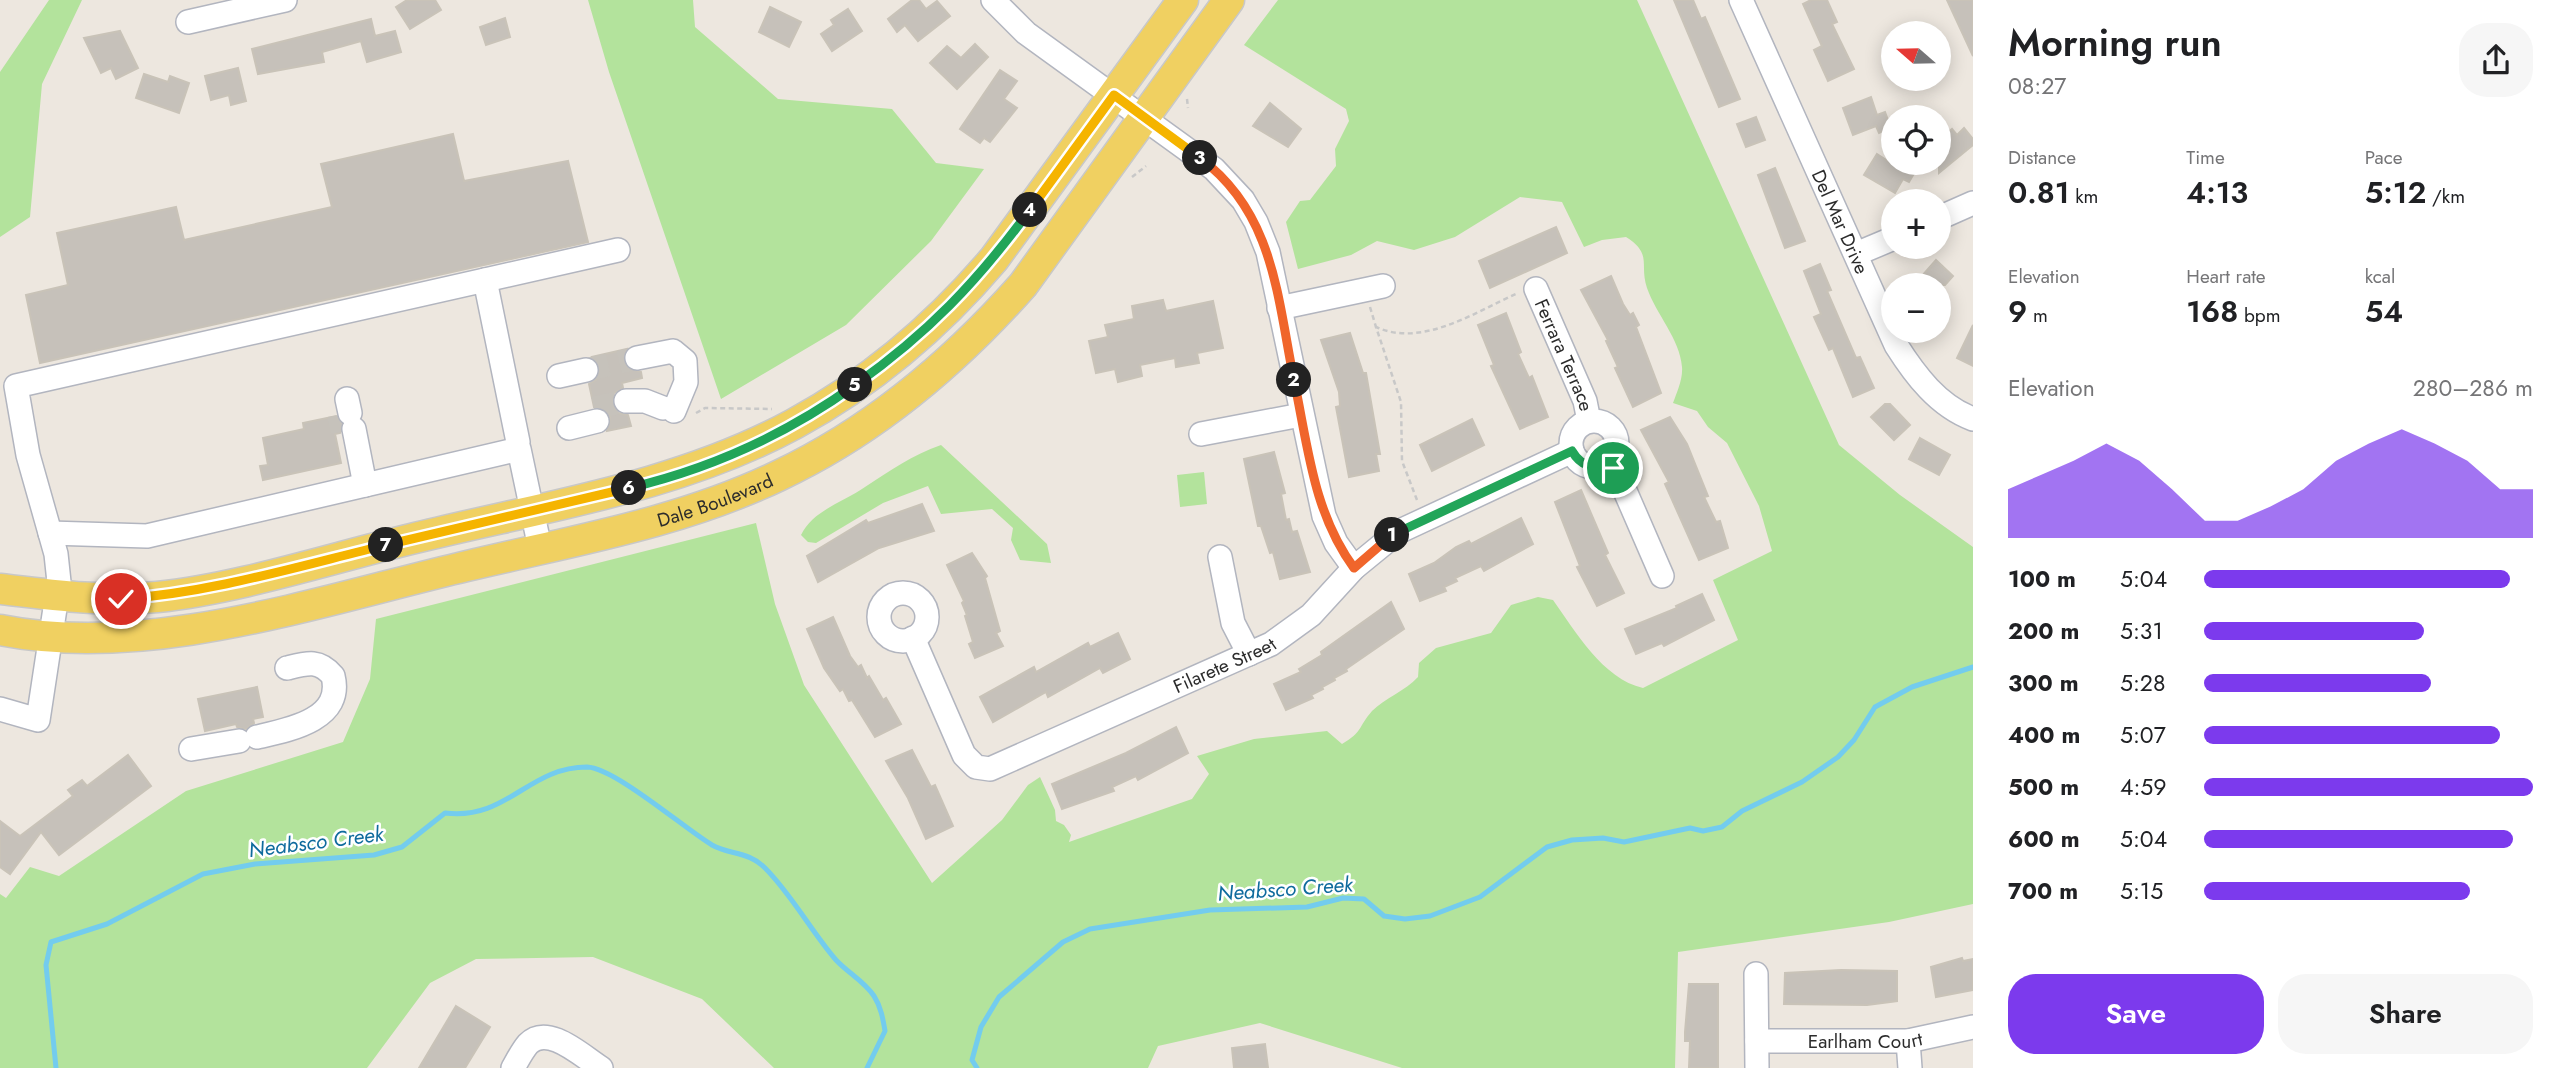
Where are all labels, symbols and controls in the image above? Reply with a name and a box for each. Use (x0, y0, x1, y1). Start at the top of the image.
text: Morning run (2008, 15, 2222, 70)
north arrow (1881, 21, 1951, 91)
map controls (1881, 21, 1951, 343)
button: share (2459, 23, 2533, 97)
text: 08:27 (2008, 69, 2066, 103)
button: locate (1881, 105, 1951, 175)
pin: 3 (1182, 140, 1218, 176)
text: 3 (1194, 144, 1205, 171)
text: Distance (2008, 144, 2076, 171)
text: Time (2186, 144, 2225, 171)
text: Pace (2365, 144, 2403, 171)
street label: Del Mar Drive (1805, 165, 1876, 278)
text: 0.81 (2008, 171, 2070, 214)
text: 4:13 (2186, 171, 2248, 214)
text: 5:12 (2365, 171, 2426, 214)
text: km (2070, 183, 2098, 210)
text: /km (2426, 183, 2465, 210)
button: + (1881, 189, 1951, 259)
pin: 4 (1012, 192, 1048, 228)
text: 4 (1023, 196, 1036, 223)
text: Elevation (2008, 263, 2080, 290)
text: Heart rate (2186, 263, 2266, 290)
text: kcal (2365, 263, 2395, 290)
button: − (1881, 273, 1951, 343)
text: 9 (2008, 290, 2027, 333)
text: 168 (2186, 290, 2238, 333)
text: 54 (2365, 290, 2403, 333)
street label: Ferrara Terrace (1528, 295, 1600, 413)
text: m (2027, 302, 2048, 329)
text: bpm (2238, 302, 2281, 329)
pin: 2 (1276, 362, 1312, 398)
text: 2 (1287, 366, 1300, 393)
pin: 5 (838, 368, 872, 402)
text: 5 (848, 371, 861, 398)
text: Elevation (2008, 371, 2095, 405)
text: 280–286 m (2413, 371, 2533, 405)
pin (1583, 438, 1643, 498)
icon: arrive (1594, 449, 1632, 487)
street label: Dale Boulevard (654, 467, 777, 533)
pin: 6 (612, 470, 646, 505)
text: 6 (622, 474, 635, 501)
pin: 1 (1374, 518, 1410, 552)
text: 1 (1387, 521, 1396, 548)
pin: 7 (368, 528, 404, 562)
text: 7 (380, 531, 391, 558)
text: 100 m (2008, 562, 2076, 596)
text: 5:04 (2120, 562, 2167, 596)
pin (91, 569, 151, 629)
icon: check (102, 580, 140, 618)
text: 200 m (2008, 614, 2079, 648)
text: 5:31 (2120, 614, 2163, 648)
street label: Filarete Street (1169, 631, 1282, 699)
text: 300 m (2008, 666, 2079, 700)
text: 5:28 (2120, 666, 2166, 700)
text: 400 m (2008, 718, 2080, 752)
text: 5:07 (2120, 718, 2166, 752)
text: 500 m (2008, 770, 2079, 804)
text: 4:59 (2120, 770, 2167, 804)
water label: Neabsco Creek (247, 819, 386, 865)
text: 600 m (2008, 822, 2080, 856)
text: 5:04 (2120, 822, 2167, 856)
water label: Neabsco Creek (1216, 869, 1355, 909)
text: 700 m (2008, 874, 2078, 908)
text: 5:15 (2120, 874, 2163, 908)
button: Save (2008, 974, 2264, 1054)
button: Share (2278, 974, 2533, 1054)
street label: Earlham Court (1808, 1025, 1925, 1055)

